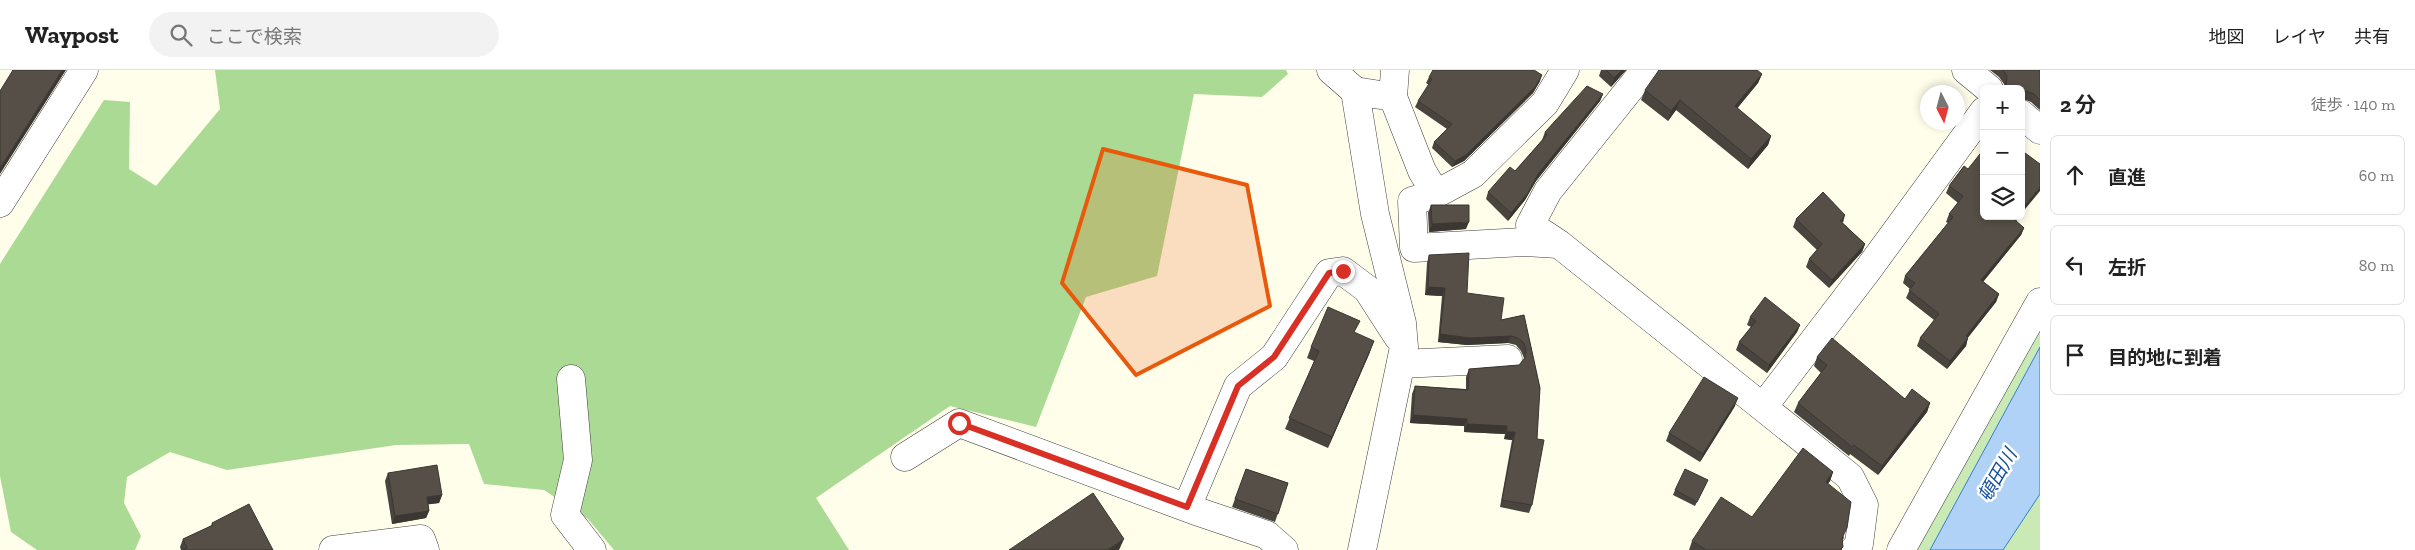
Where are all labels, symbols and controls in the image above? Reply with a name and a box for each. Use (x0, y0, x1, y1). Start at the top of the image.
search box (149, 12, 499, 57)
text: Waypost (25, 20, 119, 49)
icon: search (167, 21, 195, 49)
text: ここで検索 (207, 25, 302, 48)
text: 地図 (2209, 26, 2245, 48)
text: レイヤ (2273, 26, 2326, 48)
text: 共有 (2354, 26, 2390, 48)
north arrow (1920, 85, 1965, 130)
map controls (1980, 85, 2025, 220)
button: + (1980, 85, 2025, 130)
text: 2 分 (2060, 92, 2096, 117)
text: 徒歩 · 140 m (2311, 95, 2395, 114)
button: − (1980, 130, 2025, 175)
icon: ahead (2061, 161, 2089, 189)
text: 直進 (2108, 166, 2146, 189)
text: 60 m (2359, 166, 2394, 185)
button: layers (1980, 175, 2025, 220)
icon: left (2061, 251, 2089, 279)
text: 左折 (2108, 256, 2146, 279)
text: 80 m (2359, 256, 2394, 275)
route end (1332, 260, 1355, 283)
icon: arrive (2061, 341, 2089, 369)
text: 目的地に到着 (2108, 346, 2222, 369)
route start (948, 412, 971, 435)
water label: 頓田川 (1973, 443, 2023, 506)

